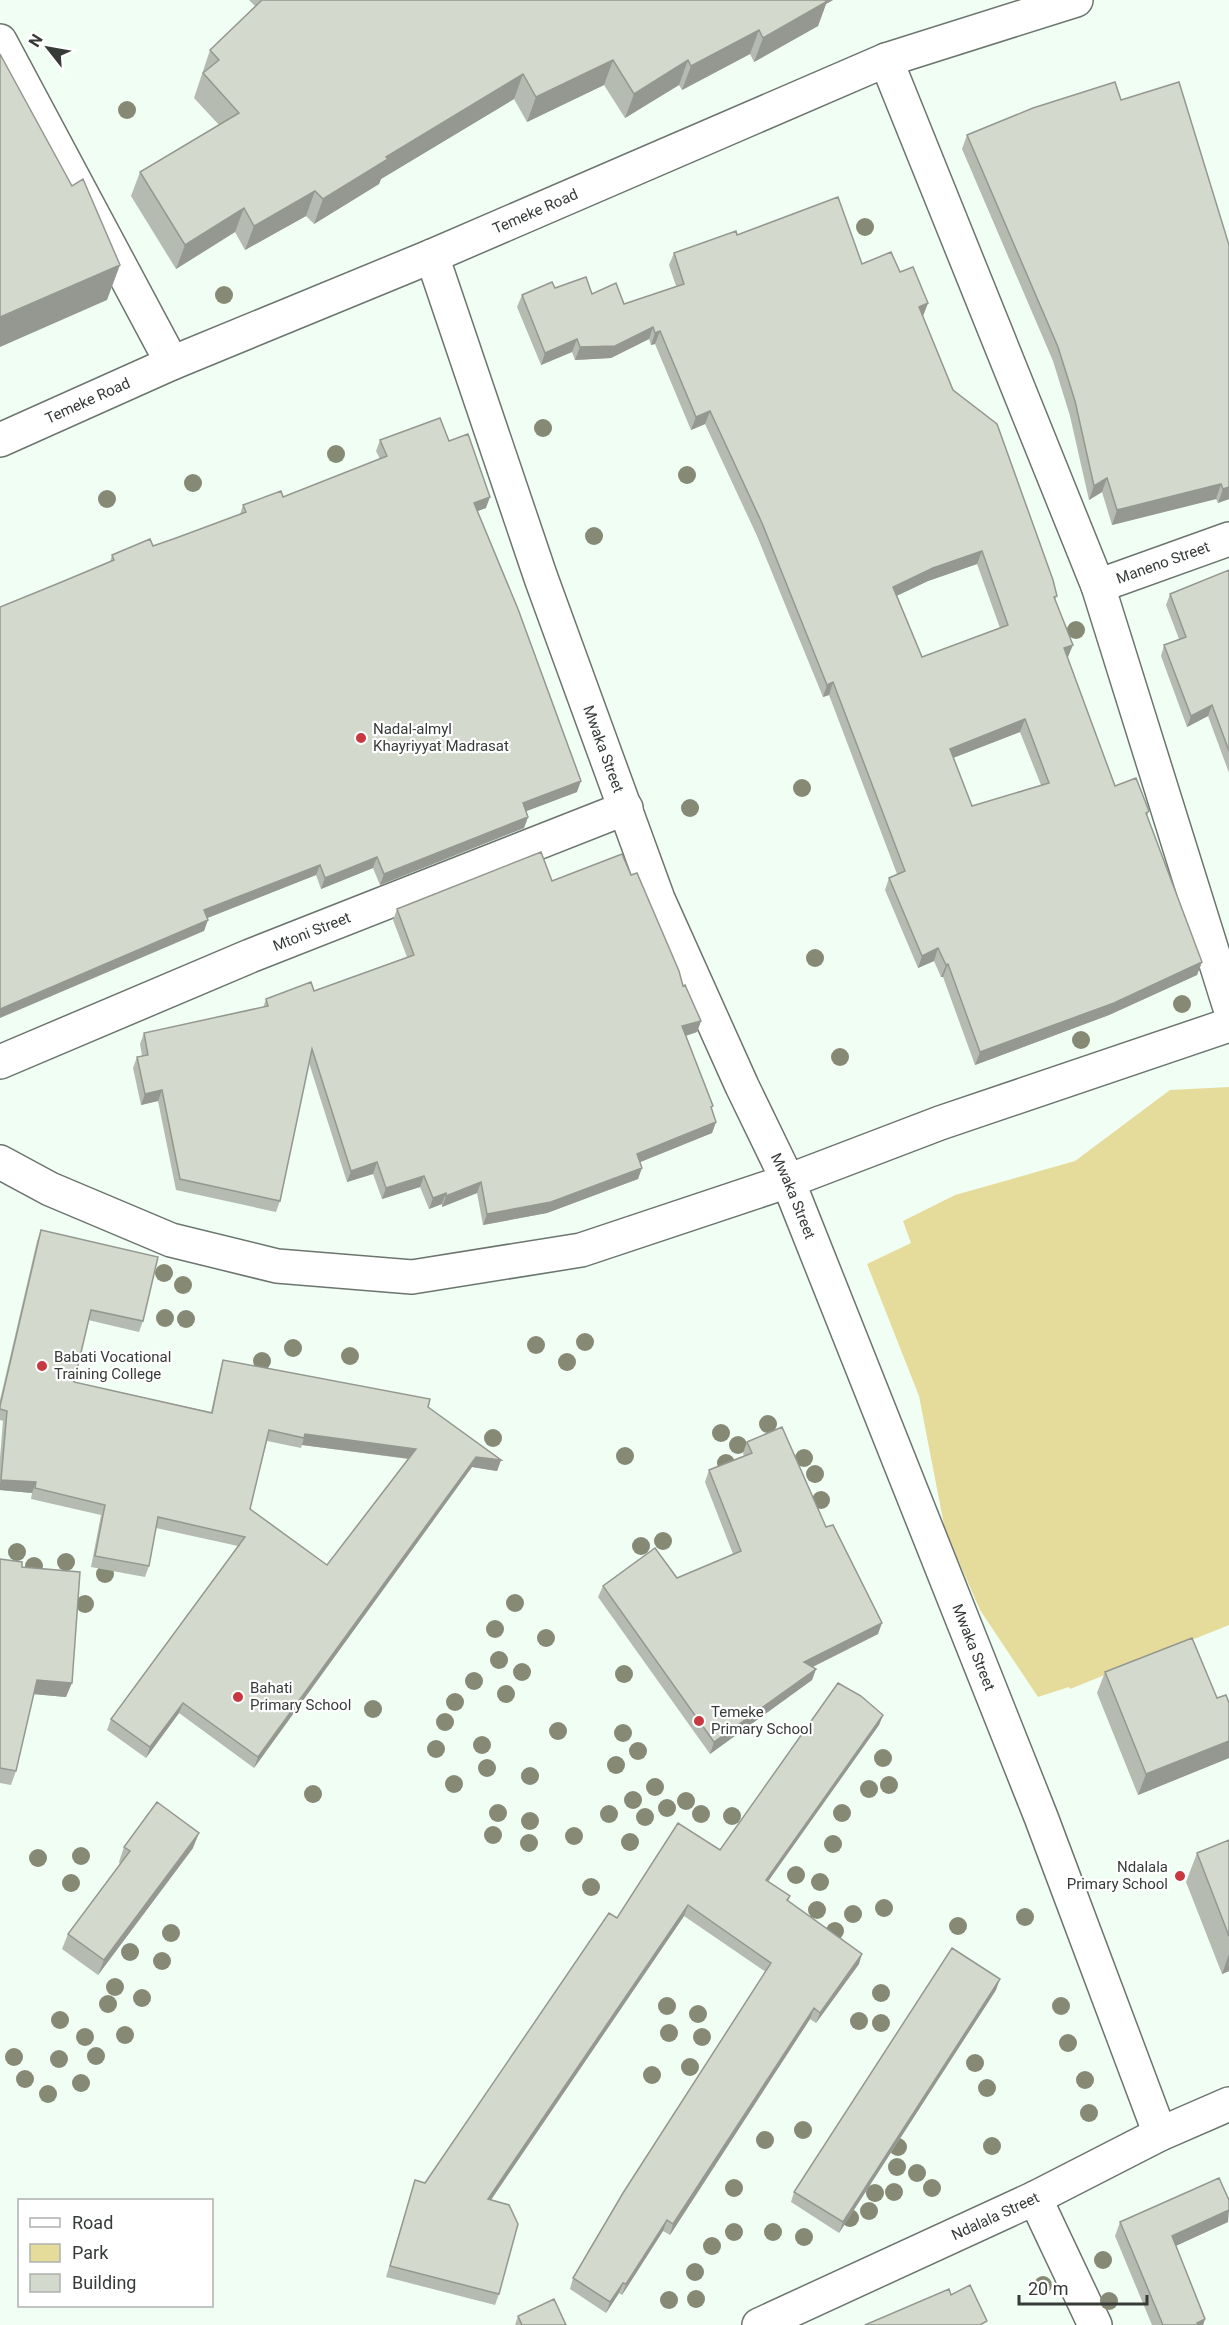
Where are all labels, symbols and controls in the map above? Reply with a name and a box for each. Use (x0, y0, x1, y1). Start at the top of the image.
north arrow (18, 18, 78, 78)
text: N (25, 31, 47, 50)
street label: Temeke Road (490, 185, 581, 238)
street label: Temeke Road (42, 374, 133, 428)
street label: Maneno Street (1114, 538, 1212, 588)
street label: Mwaka Street (579, 703, 628, 795)
place label: Nadal-almyl Khayriyyat Madrasat (373, 720, 509, 755)
marker: Nadal-almyl Khayriyyat Madrasat (354, 731, 368, 745)
street label: Mtoni Street (270, 908, 353, 955)
street label: Mwaka Street (767, 1150, 819, 1242)
place label: Babati Vocational Training College (54, 1348, 171, 1383)
marker: Babati Vocational Training College (35, 1359, 49, 1373)
street label: Mwaka Street (948, 1601, 999, 1693)
place label: Bahati Primary School (250, 1679, 351, 1714)
marker: Bahati Primary School (231, 1690, 245, 1704)
place label: Temeke Primary School (711, 1703, 812, 1738)
marker: Temeke Primary School (692, 1714, 706, 1728)
place label: Ndalala Primary School (1067, 1858, 1168, 1893)
marker: Ndalala Primary School (1173, 1869, 1187, 1883)
street label: Ndalala Street (949, 2188, 1042, 2244)
legend (18, 2199, 213, 2307)
text: Road (72, 2212, 113, 2233)
text: Park (72, 2242, 109, 2263)
scale bar (1019, 2268, 1146, 2306)
text: Building (72, 2272, 136, 2293)
text: 20 m (1028, 2278, 1068, 2299)

